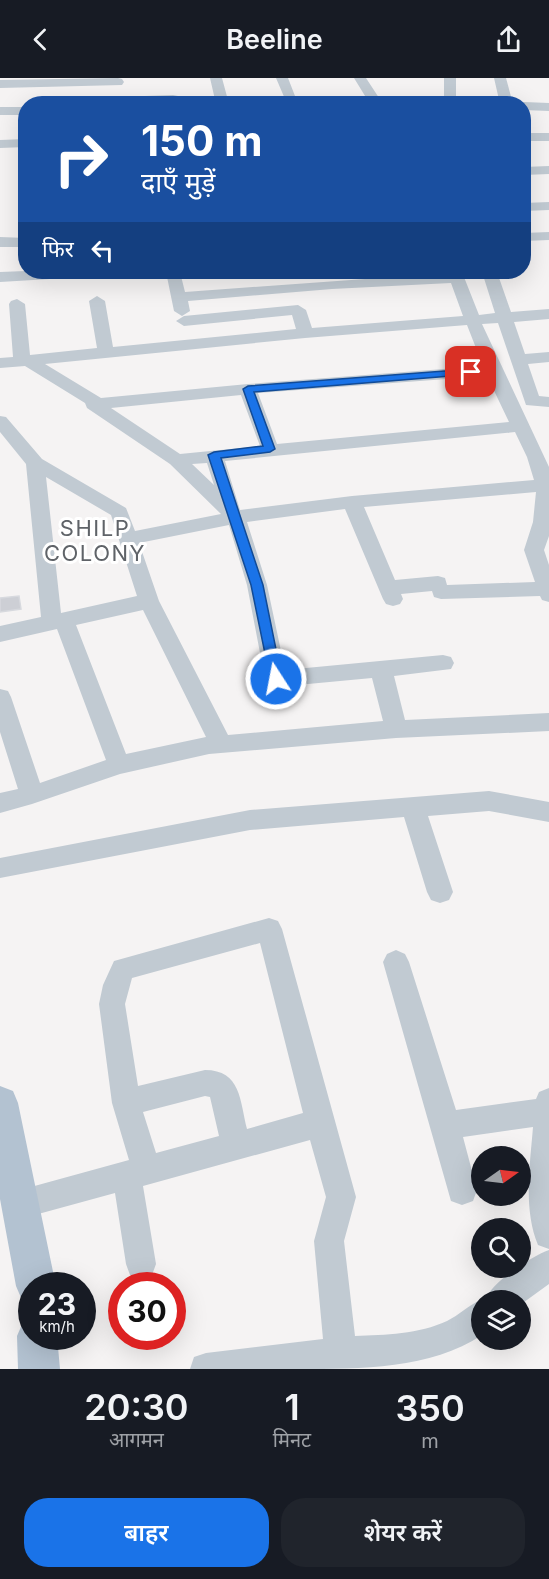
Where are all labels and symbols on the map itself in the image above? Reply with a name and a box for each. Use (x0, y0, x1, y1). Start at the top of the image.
pin (445, 346, 496, 397)
district label: SHILP COLONY (44, 515, 146, 566)
position arrow (244, 647, 308, 711)
north arrow (471, 1146, 531, 1206)
speed limit sign: 30 (108, 1272, 186, 1350)

